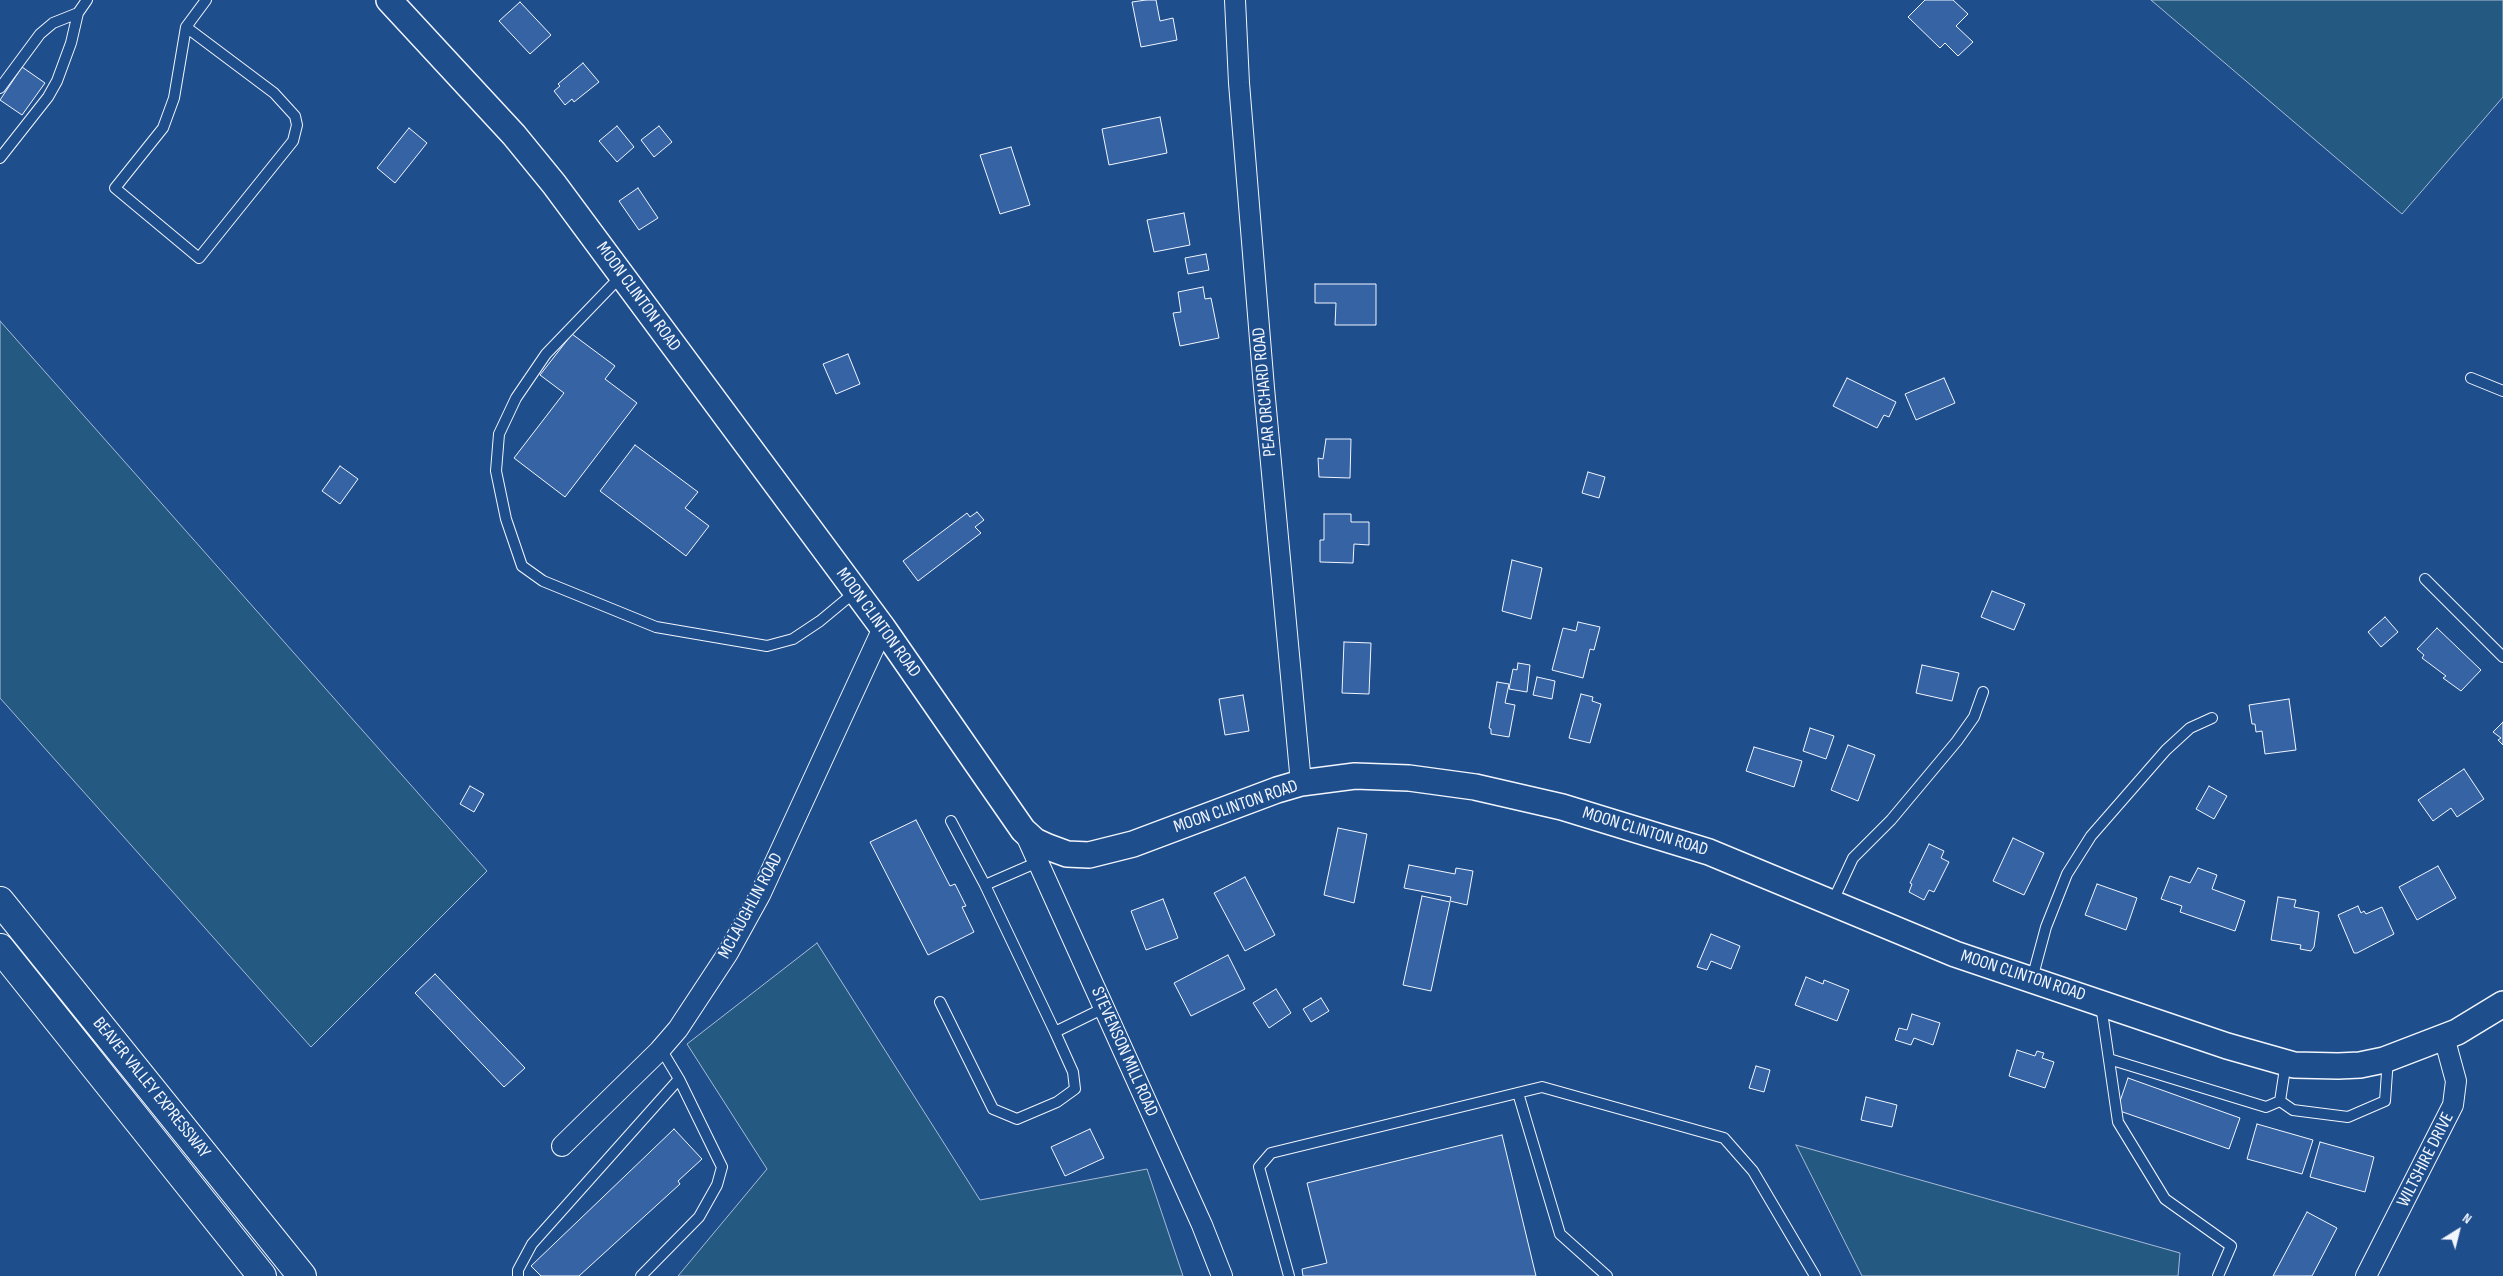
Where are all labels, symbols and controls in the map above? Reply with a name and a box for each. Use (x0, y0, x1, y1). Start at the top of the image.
street label: MOON CLINTON ROAD (591, 238, 685, 356)
street label: PEAR ORCHARD ROAD (1249, 326, 1281, 458)
street label: MOON CLINTON ROAD (831, 564, 925, 682)
street label: MOON CLINTON ROAD (1171, 776, 1301, 838)
street label: MOON CLINTON ROAD (1580, 803, 1710, 861)
street label: MCLAUGHLIN ROAD (714, 849, 788, 963)
street label: MOON CLINTON ROAD (1958, 946, 2088, 1006)
street label: STEVENSON MILL ROAD (1086, 984, 1162, 1120)
street label: BEAVER VALLEY EXPRESSWAY (88, 1013, 214, 1163)
street label: WILTSHIRE DRIVE (2393, 1109, 2459, 1211)
north arrow (2433, 1206, 2483, 1256)
text: N (2459, 1209, 2475, 1228)

